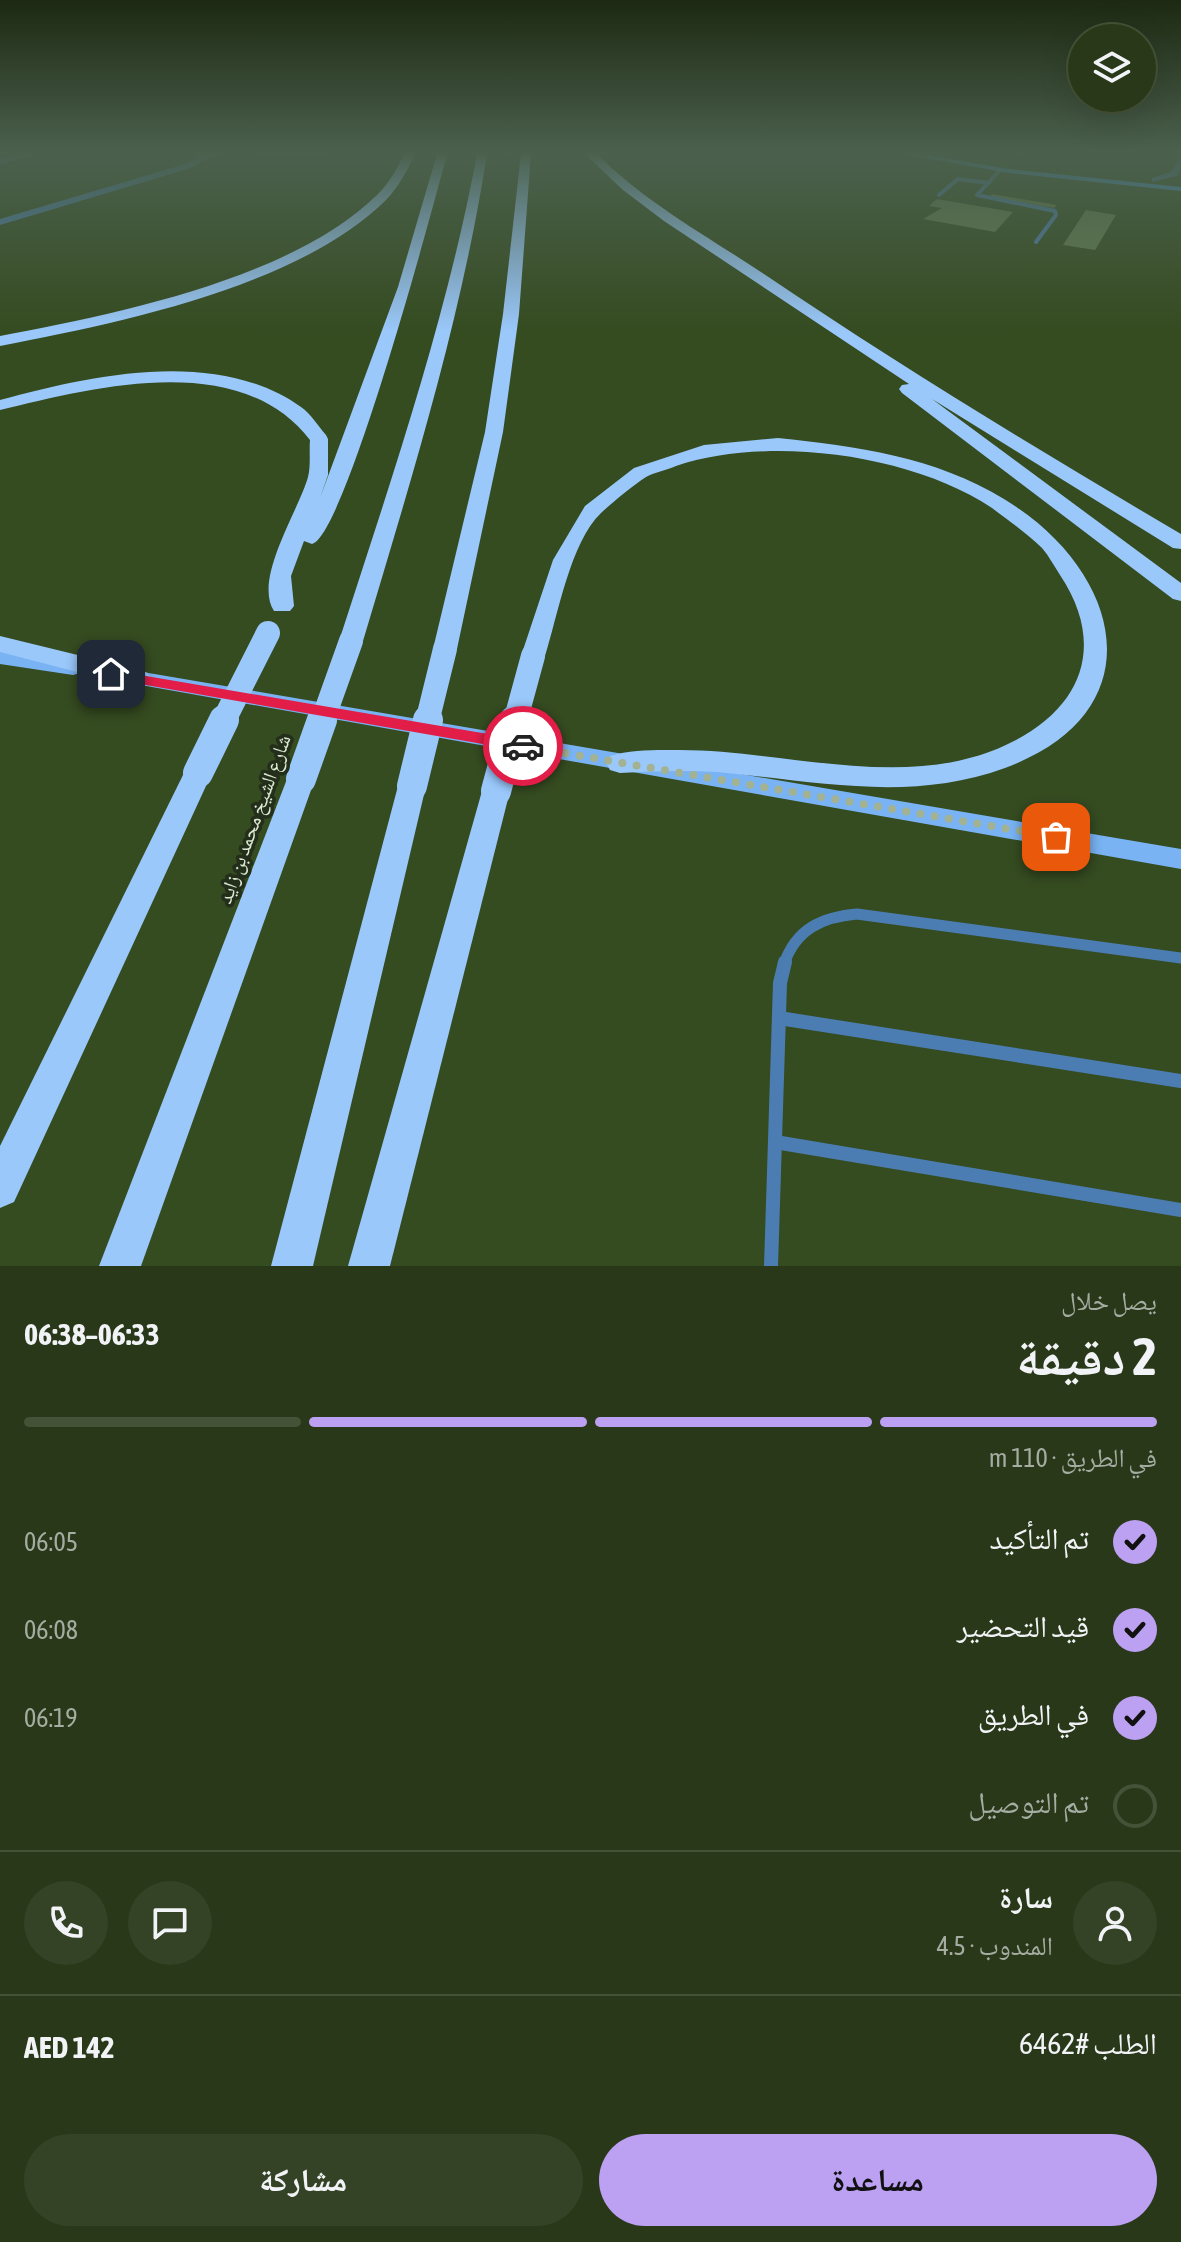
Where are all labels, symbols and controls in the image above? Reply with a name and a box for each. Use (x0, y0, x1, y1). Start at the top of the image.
map controls (1068, 24, 1156, 112)
button: layers (1068, 24, 1156, 112)
pin (77, 640, 145, 708)
icon: home (89, 652, 133, 696)
courier (483, 706, 563, 786)
icon: car (501, 724, 545, 768)
street label: شارع الشيخ محمد بن زايد (212, 731, 297, 907)
pin (1022, 803, 1090, 871)
icon: bag (1034, 815, 1078, 859)
text: يصل خلال (1061, 1286, 1157, 1316)
text: 06:33–06:38 (24, 1317, 160, 1351)
text: 2 دقيقة (1016, 1326, 1157, 1386)
text: في الطريق · 110 m (989, 1443, 1157, 1473)
icon: check (1113, 1520, 1157, 1564)
text: تم التأكيد (989, 1521, 1089, 1555)
text: 06:05 (24, 1527, 78, 1557)
icon: check (1113, 1608, 1157, 1652)
text: قيد التحضير (957, 1609, 1089, 1643)
text: 06:08 (24, 1615, 78, 1645)
icon: check (1113, 1696, 1157, 1740)
text: في الطريق (978, 1697, 1089, 1731)
text: 06:19 (24, 1703, 78, 1733)
text: تم التوصيل (968, 1785, 1089, 1819)
text: سارة (999, 1880, 1053, 1914)
button: phone (24, 1881, 108, 1965)
button: chat (128, 1881, 212, 1965)
button: person (1073, 1881, 1157, 1965)
text: المندوب · 4.5 (937, 1931, 1053, 1961)
text: الطلب #6462 (1019, 2026, 1157, 2060)
text: AED 142 (24, 2030, 115, 2064)
button: مشاركة (24, 2134, 583, 2226)
button: مساعدة (599, 2134, 1157, 2226)

